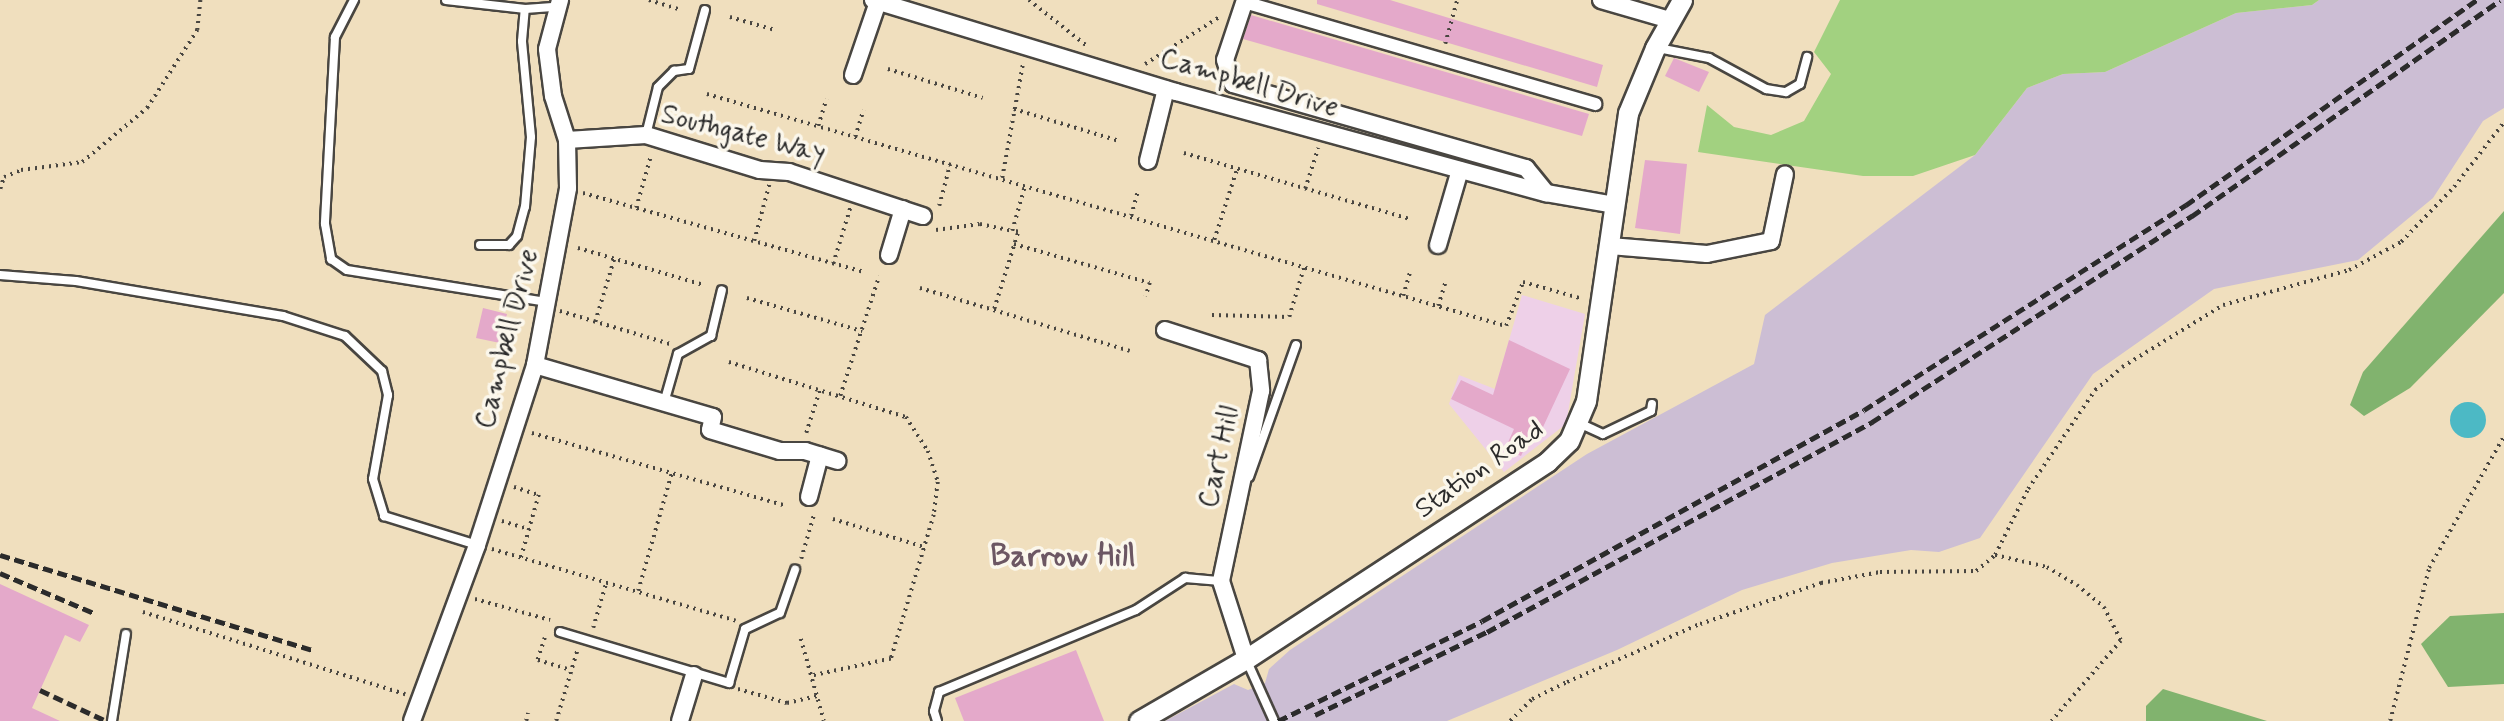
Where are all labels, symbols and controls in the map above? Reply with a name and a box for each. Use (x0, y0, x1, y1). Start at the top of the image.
street label: Campbell Drive (1157, 43, 1341, 125)
street label: Southgate Way (656, 98, 830, 172)
street label: Campbell Drive (470, 247, 546, 431)
street label: Cart Hill (1193, 403, 1247, 511)
street label: Station Road (1410, 414, 1550, 526)
district label: Barrow Hill (989, 537, 1137, 575)

